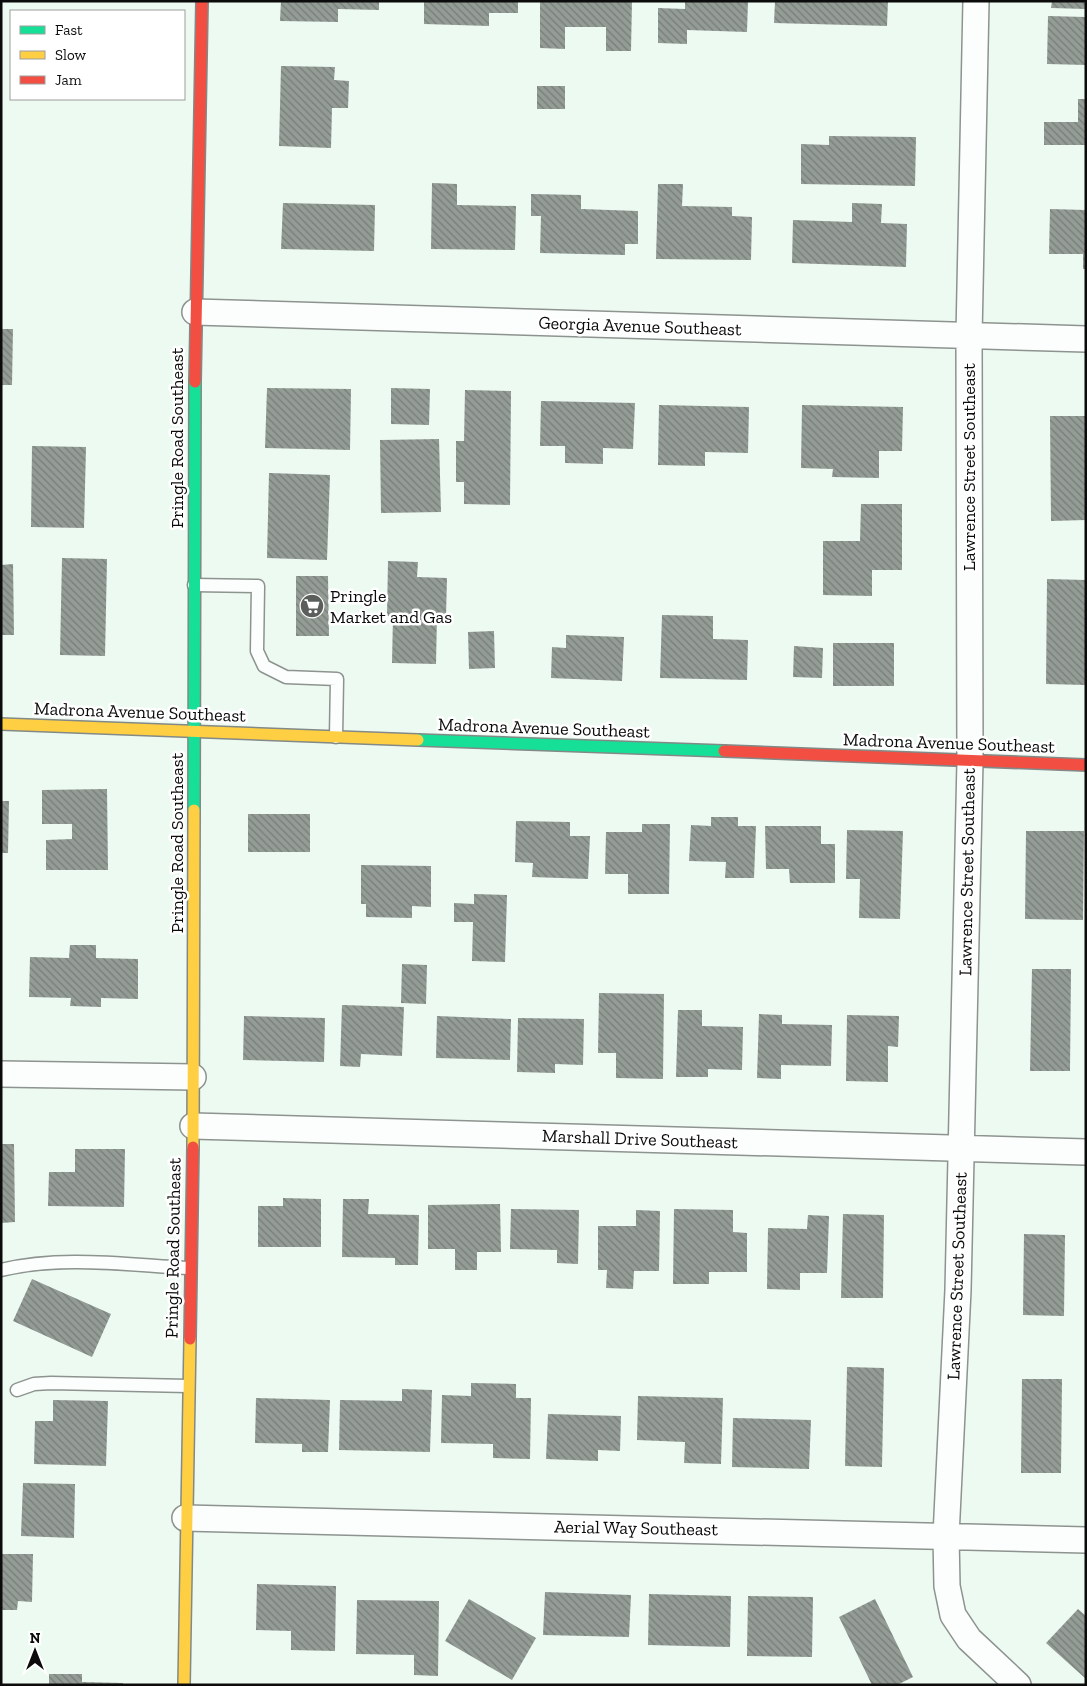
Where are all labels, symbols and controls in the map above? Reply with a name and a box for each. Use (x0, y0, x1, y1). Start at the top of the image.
legend (10, 10, 185, 100)
text: Fast (55, 21, 83, 39)
text: Slow (55, 46, 87, 64)
text: Jam (55, 71, 82, 89)
street label: Georgia Avenue Southeast (538, 311, 742, 341)
street label: Pringle Road Southeast (166, 347, 188, 528)
street label: Lawrence Street Southeast (958, 363, 980, 571)
place label: Pringle Market and Gas (330, 585, 452, 628)
supermarket icon: Pringle Market and Gas (299, 593, 325, 619)
street label: Madrona Avenue Southeast (34, 697, 247, 727)
street label: Madrona Avenue Southeast (438, 713, 651, 743)
street label: Madrona Avenue Southeast (843, 728, 1056, 758)
street label: Pringle Road Southeast (166, 752, 188, 933)
street label: Lawrence Street Southeast (954, 767, 980, 976)
street label: Marshall Drive Southeast (542, 1125, 739, 1153)
street label: Pringle Road Southeast (160, 1157, 186, 1338)
street label: Lawrence Street Southeast (942, 1171, 972, 1380)
street label: Aerial Way Southeast (554, 1516, 719, 1540)
north arrow (10, 1626, 60, 1676)
text: N (30, 1630, 41, 1647)

